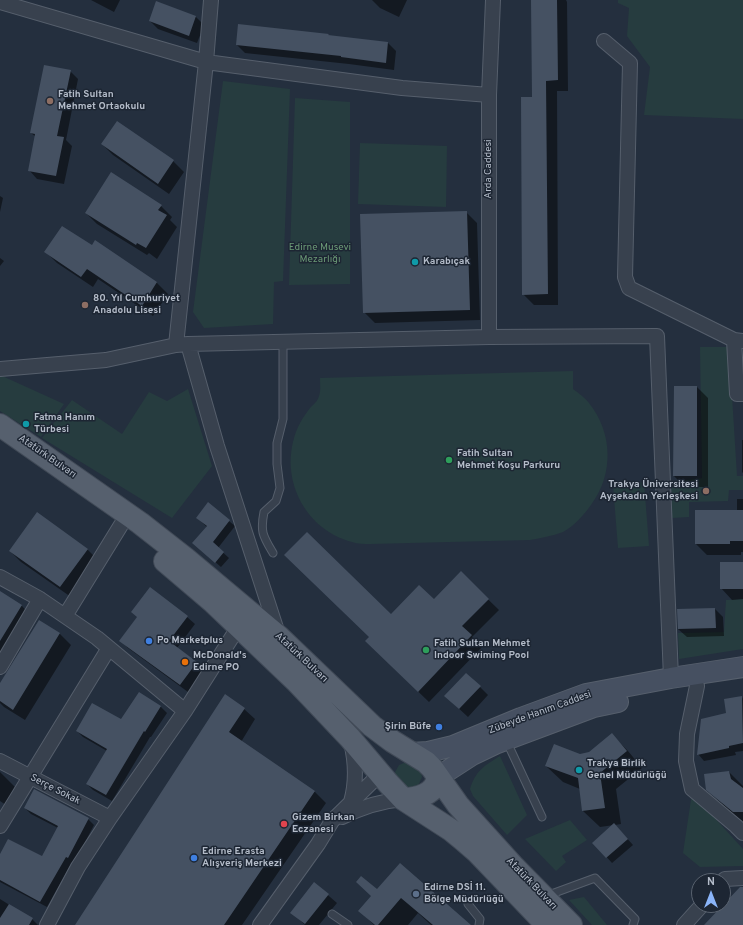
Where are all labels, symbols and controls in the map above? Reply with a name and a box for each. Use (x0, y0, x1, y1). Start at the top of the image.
place label: Fatih Sultan Mehmet Ortaokulu (58, 89, 145, 112)
marker: Fatih Sultan Mehmet Ortaokulu (45, 96, 55, 106)
street label: Arda Caddesi (483, 139, 495, 199)
park label: Edirne Musevi Mezarlığı (289, 242, 351, 266)
place label: Karabıçak (423, 256, 470, 268)
marker: Karabıçak (410, 257, 420, 267)
place label: 80. Yıl Cumhuriyet Anadolu Lisesi (93, 293, 180, 316)
marker: 80. Yıl Cumhuriyet Anadolu Lisesi (80, 300, 90, 310)
place label: Fatma Hanım Türbesi (34, 412, 95, 436)
marker: Fatma Hanım Türbesi (21, 419, 31, 429)
street label: Atatürk Bulvarı (16, 433, 78, 481)
place label: Fatih Sultan Mehmet Koşu Parkuru (457, 448, 560, 472)
marker: Fatih Sultan Mehmet Koşu Parkuru (444, 455, 454, 465)
place label: Trakya Üniversitesi Ayşekadın Yerleşkesi (600, 479, 698, 502)
marker: Trakya Üniversitesi Ayşekadın Yerleşkesi (701, 486, 711, 496)
street label: Atatürk Bulvarı (272, 630, 330, 686)
place label: Po Marketplus (157, 635, 223, 647)
marker: Po Marketplus (144, 636, 154, 646)
place label: Fatih Sultan Mehmet Indoor Swiming Pool (434, 638, 530, 662)
marker: Fatih Sultan Mehmet Indoor Swiming Pool (421, 645, 431, 655)
place label: McDonald's Edirne PO (193, 650, 247, 674)
marker: McDonald's Edirne PO (180, 657, 190, 667)
street label: Zübeyde Hanım Caddesi (487, 689, 593, 737)
place label: Şirin Büfe (385, 721, 431, 733)
marker: Şirin Büfe (434, 722, 444, 732)
place label: Trakya Birlik Genel Müdürlüğü (587, 758, 667, 782)
marker: Trakya Birlik Genel Müdürlüğü (574, 765, 584, 775)
street label: Serçe Sokak (28, 772, 82, 808)
place label: Gizem Birkan Eczanesi (292, 812, 355, 836)
marker: Gizem Birkan Eczanesi (279, 819, 289, 829)
place label: Edirne Erasta Alışveriş Merkezi (202, 846, 282, 870)
marker: Edirne Erasta Alışveriş Merkezi (189, 853, 199, 863)
street label: Atatürk Bulvarı (503, 855, 559, 913)
north arrow (691, 873, 731, 913)
text: N (707, 875, 715, 889)
place label: Edirne DSİ 11. Bölge Müdürlüğü (424, 882, 504, 906)
marker: Edirne DSİ 11. Bölge Müdürlüğü (411, 889, 421, 899)

